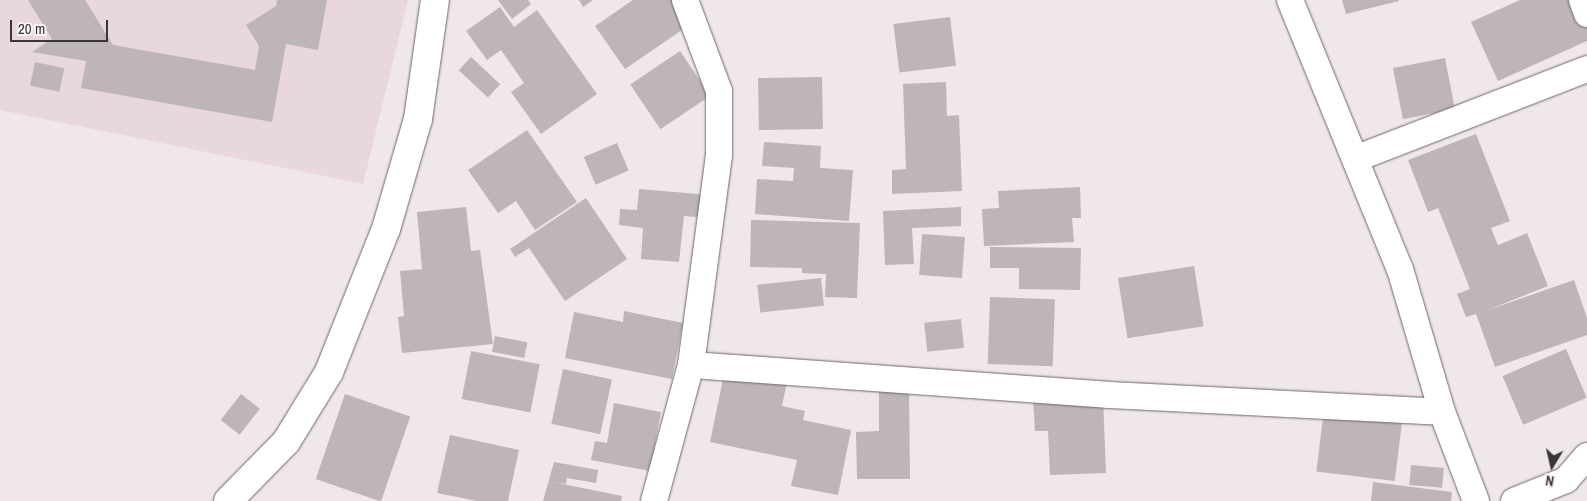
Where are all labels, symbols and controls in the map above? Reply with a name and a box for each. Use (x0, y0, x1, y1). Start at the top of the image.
scale bar (12, 10, 110, 42)
text: 20 m (18, 18, 45, 39)
north arrow (1527, 441, 1577, 491)
text: N (1544, 471, 1555, 490)

